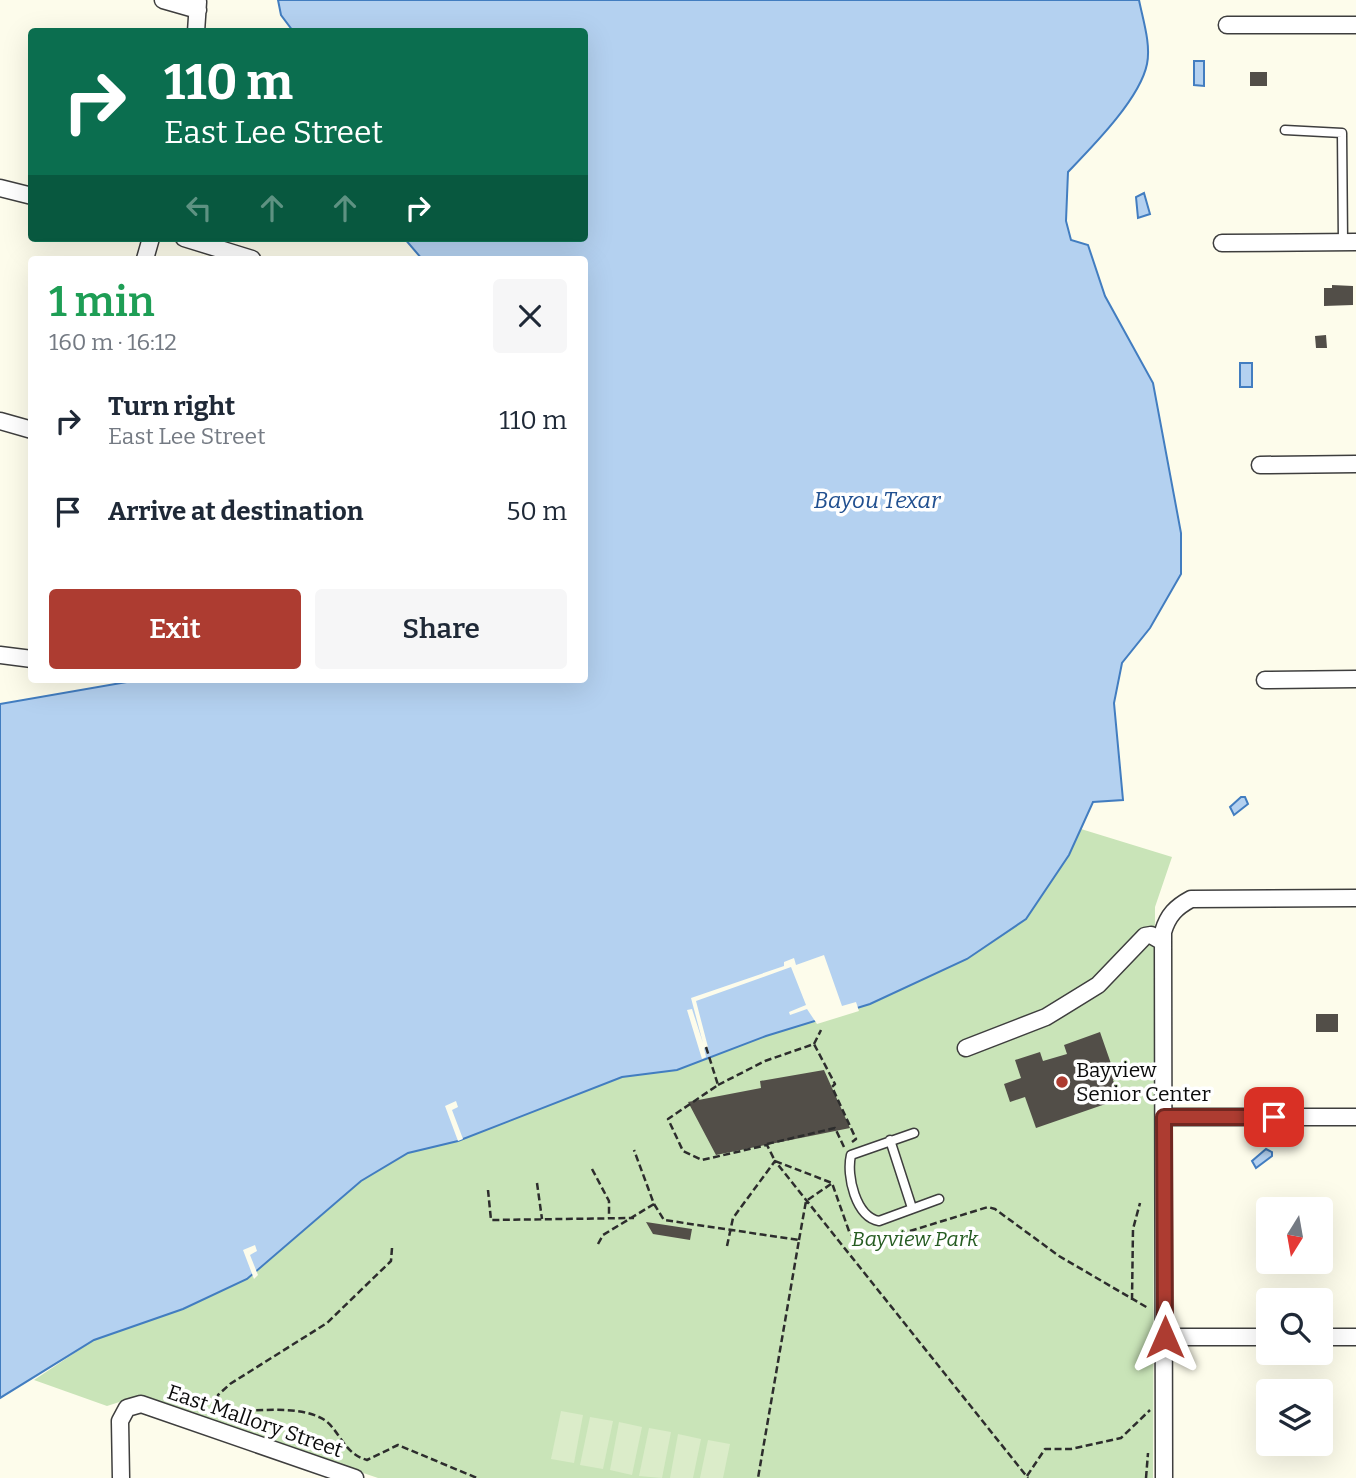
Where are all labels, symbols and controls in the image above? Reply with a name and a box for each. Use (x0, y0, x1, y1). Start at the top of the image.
text: 110 m (164, 53, 293, 112)
icon: right (49, 56, 140, 147)
text: East Lee Street (164, 113, 383, 151)
icon: left (180, 189, 218, 227)
icon: ahead (253, 189, 291, 227)
icon: ahead (326, 189, 364, 227)
icon: right (399, 189, 437, 227)
text: 1 min (49, 277, 155, 327)
button: close (493, 279, 567, 353)
text: 160 m · 16:12 (49, 328, 177, 356)
text: Turn right (108, 391, 235, 422)
icon: right (49, 402, 87, 440)
text: 110 m (499, 405, 567, 436)
text: East Lee Street (108, 422, 265, 450)
water label: Bayou Texar (814, 486, 942, 514)
icon: arrive (49, 493, 87, 531)
text: Arrive at destination (108, 496, 363, 527)
text: 50 m (506, 496, 567, 527)
button: Exit (49, 589, 301, 669)
button: Share (315, 589, 567, 669)
place label: Bayview Senior Center (1076, 1057, 1211, 1107)
marker: Bayview Senior Center (1054, 1074, 1070, 1090)
pin (1244, 1087, 1304, 1147)
icon: arrive (1255, 1098, 1293, 1136)
north arrow (1256, 1197, 1334, 1274)
map controls (1256, 1197, 1333, 1456)
park label: Bayview Park (852, 1226, 979, 1252)
button: search (1256, 1288, 1333, 1365)
position arrow (1128, 1300, 1202, 1374)
street label: East Mallory Street (164, 1379, 347, 1463)
button: layers (1256, 1379, 1333, 1456)

